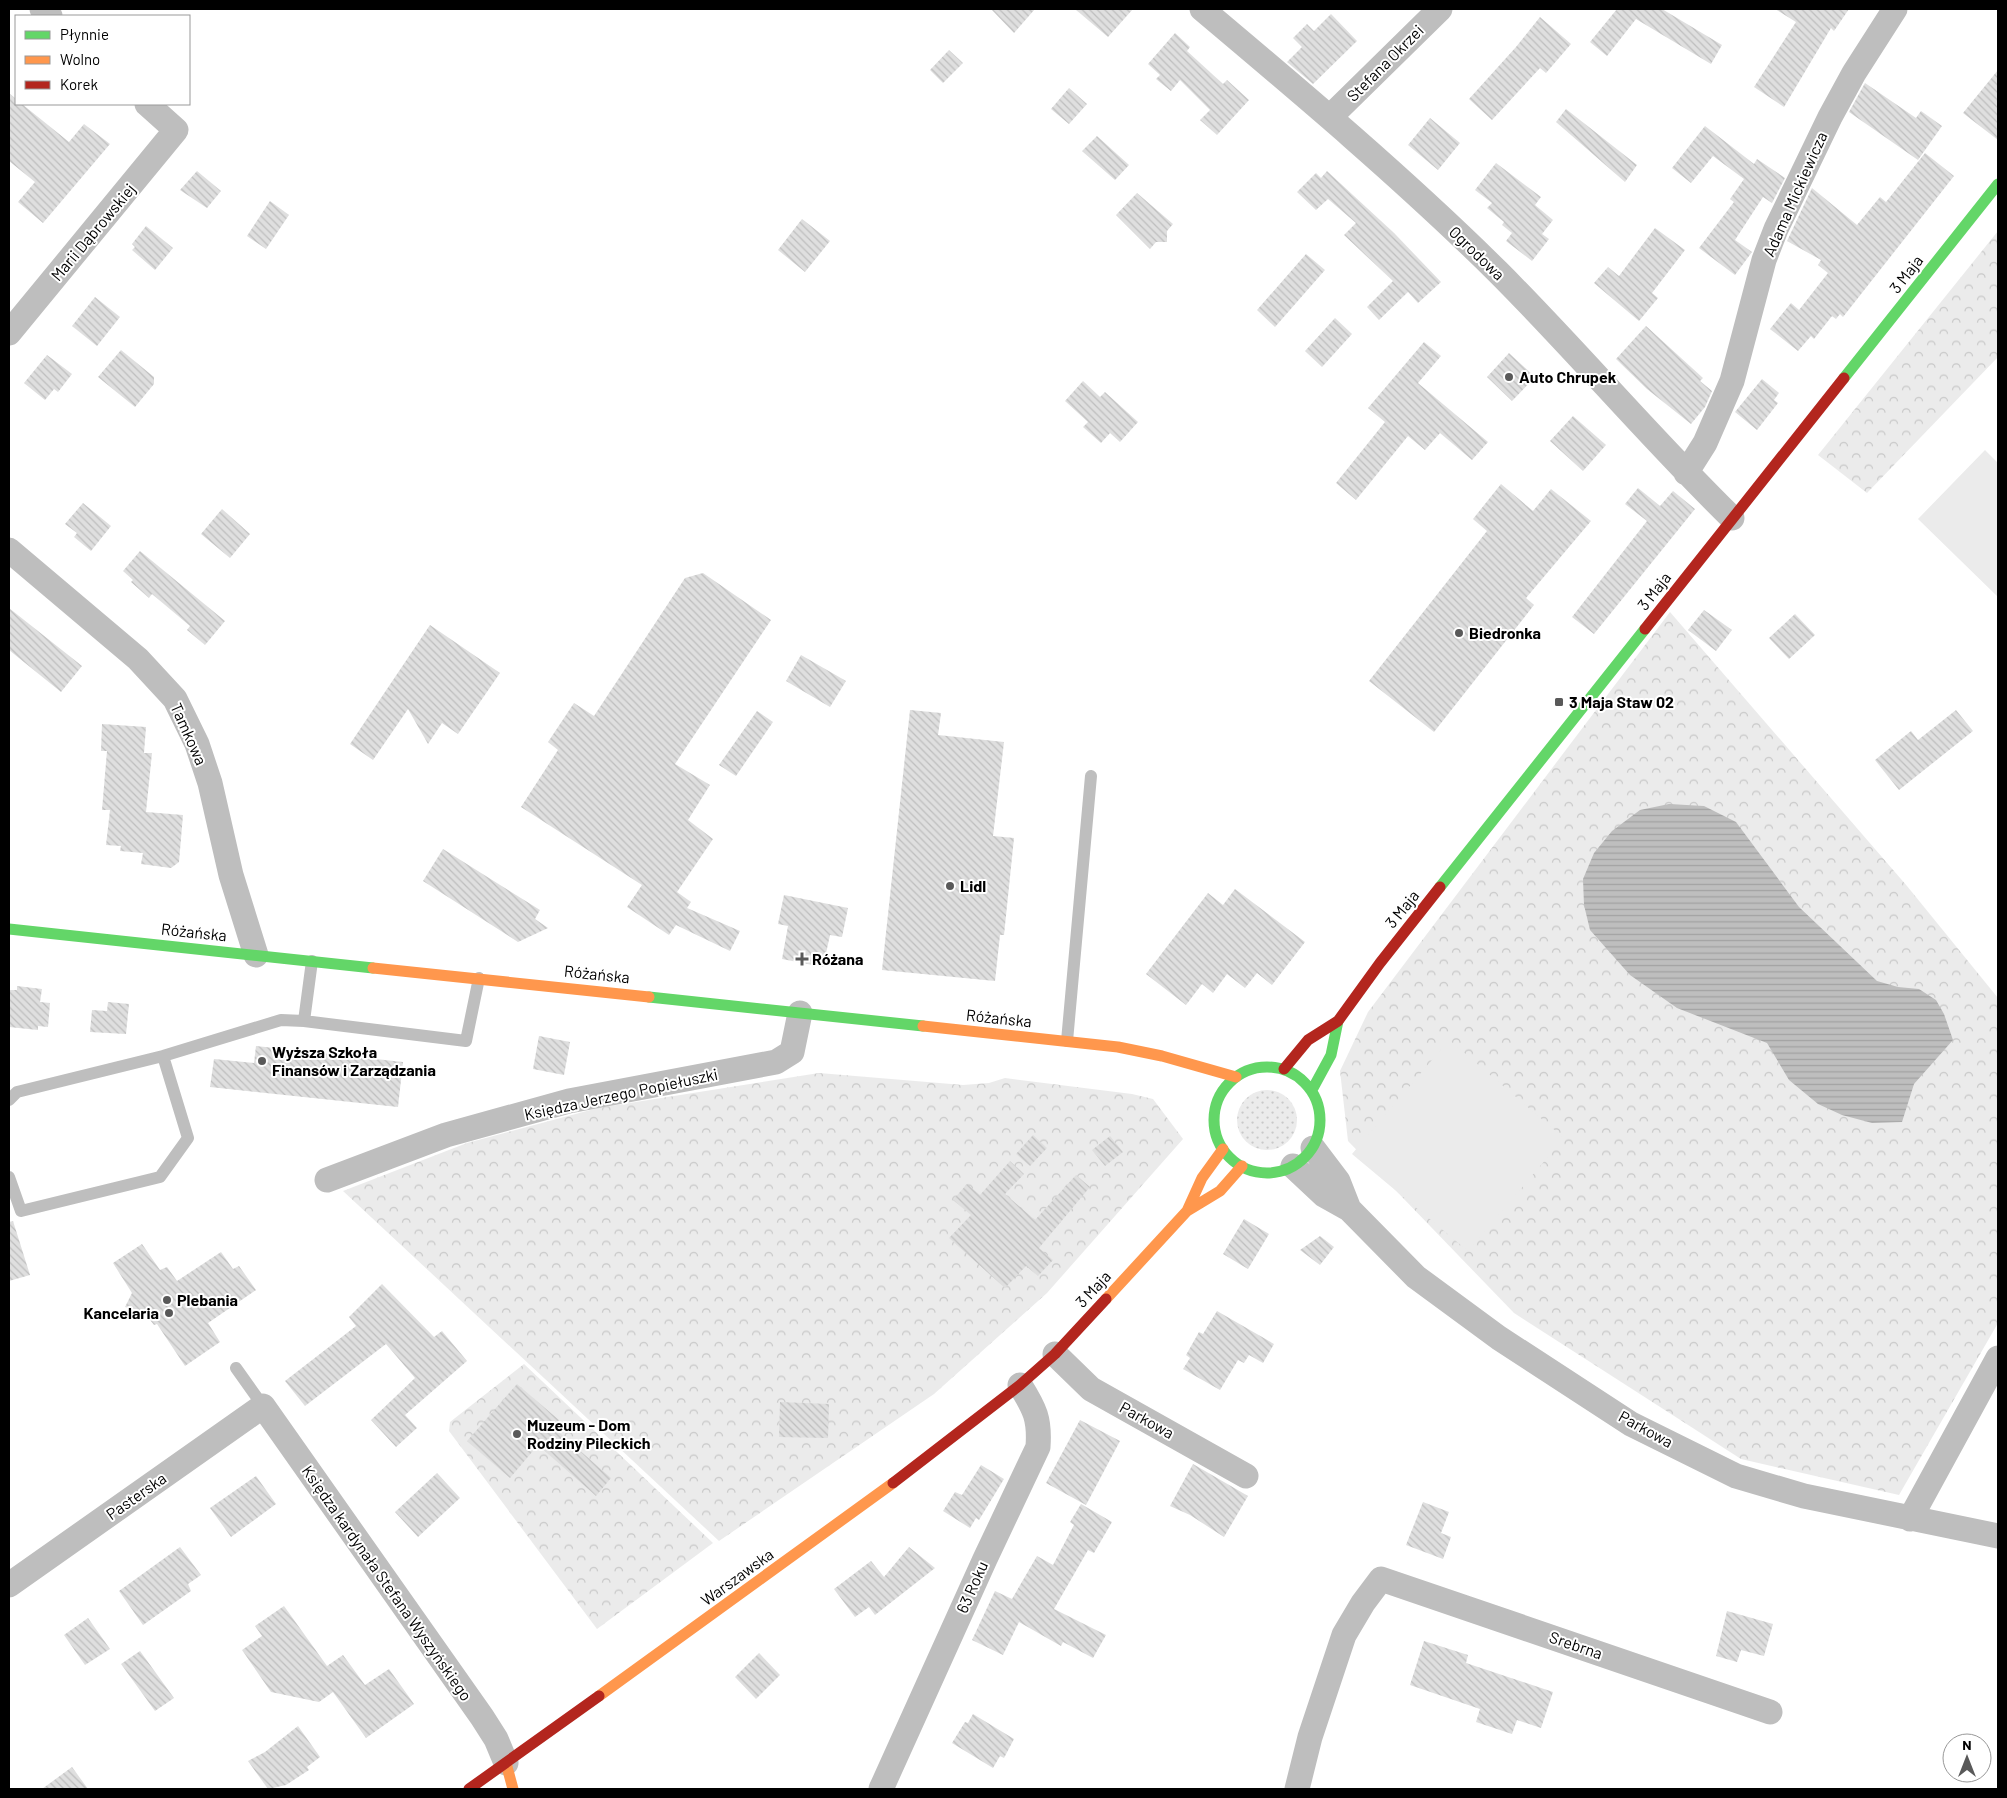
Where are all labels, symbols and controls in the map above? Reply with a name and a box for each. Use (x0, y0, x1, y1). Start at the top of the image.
legend (15, 15, 190, 105)
street label: Stefana Okrzei (1342, 20, 1427, 105)
text: Płynnie (60, 25, 109, 43)
text: Wolno (60, 50, 100, 68)
text: Korek (60, 75, 98, 93)
street label: Adama Mickiewicza (1758, 128, 1831, 259)
street label: Marii Dąbrowskiej (46, 179, 139, 284)
street label: Ogrodowa (1446, 222, 1509, 284)
street label: 3 Maja (1885, 251, 1926, 297)
place label: Auto Chrupek (1519, 367, 1617, 386)
marker: Auto Chrupek (1503, 371, 1515, 383)
street label: 3 Maja (1633, 568, 1674, 614)
place label: Biedronka (1469, 623, 1541, 642)
marker: Biedronka (1453, 627, 1465, 639)
place label: 3 Maja Staw 02 (1569, 692, 1674, 711)
marker: 3 Maja Staw 02 (1553, 696, 1565, 708)
street label: Tamkowa (167, 700, 212, 768)
place label: Lidl (960, 876, 986, 895)
marker: Lidl (944, 880, 956, 892)
street label: 3 Maja (1381, 886, 1423, 931)
street label: Różańska (160, 919, 228, 944)
place label: Różana (812, 949, 864, 968)
marker: Różana (796, 953, 808, 965)
street label: Różańska (563, 961, 631, 986)
street label: Różańska (965, 1005, 1033, 1030)
place label: Wyższa Szkoła Finansów i Zarządzania (272, 1042, 436, 1079)
marker: Wyższa Szkoła Finansów i Zarządzania (256, 1055, 268, 1067)
street label: Księdza Jerzego Popiełuszki (522, 1064, 719, 1123)
street label: 3 Maja (1071, 1266, 1114, 1311)
place label: Plebania (177, 1290, 238, 1309)
marker: Plebania (161, 1294, 173, 1306)
place label: Kancelaria (84, 1303, 159, 1322)
marker: Kancelaria (163, 1307, 175, 1319)
street label: Parkowa (1117, 1397, 1178, 1442)
street label: Parkowa (1616, 1406, 1677, 1451)
place label: Muzeum - Dom Rodziny Pileckich (527, 1415, 651, 1452)
marker: Muzeum - Dom Rodziny Pileckich (511, 1428, 523, 1440)
street label: Księdza kardynała Stefana Wyszyńskiego (298, 1461, 476, 1704)
street label: Pasterska (102, 1468, 169, 1523)
street label: Warszawska (697, 1544, 777, 1609)
street label: 63 Roku (952, 1558, 991, 1616)
street label: Srebrna (1547, 1627, 1605, 1662)
north arrow (1942, 1733, 1992, 1783)
text: N (1962, 1736, 1972, 1753)

